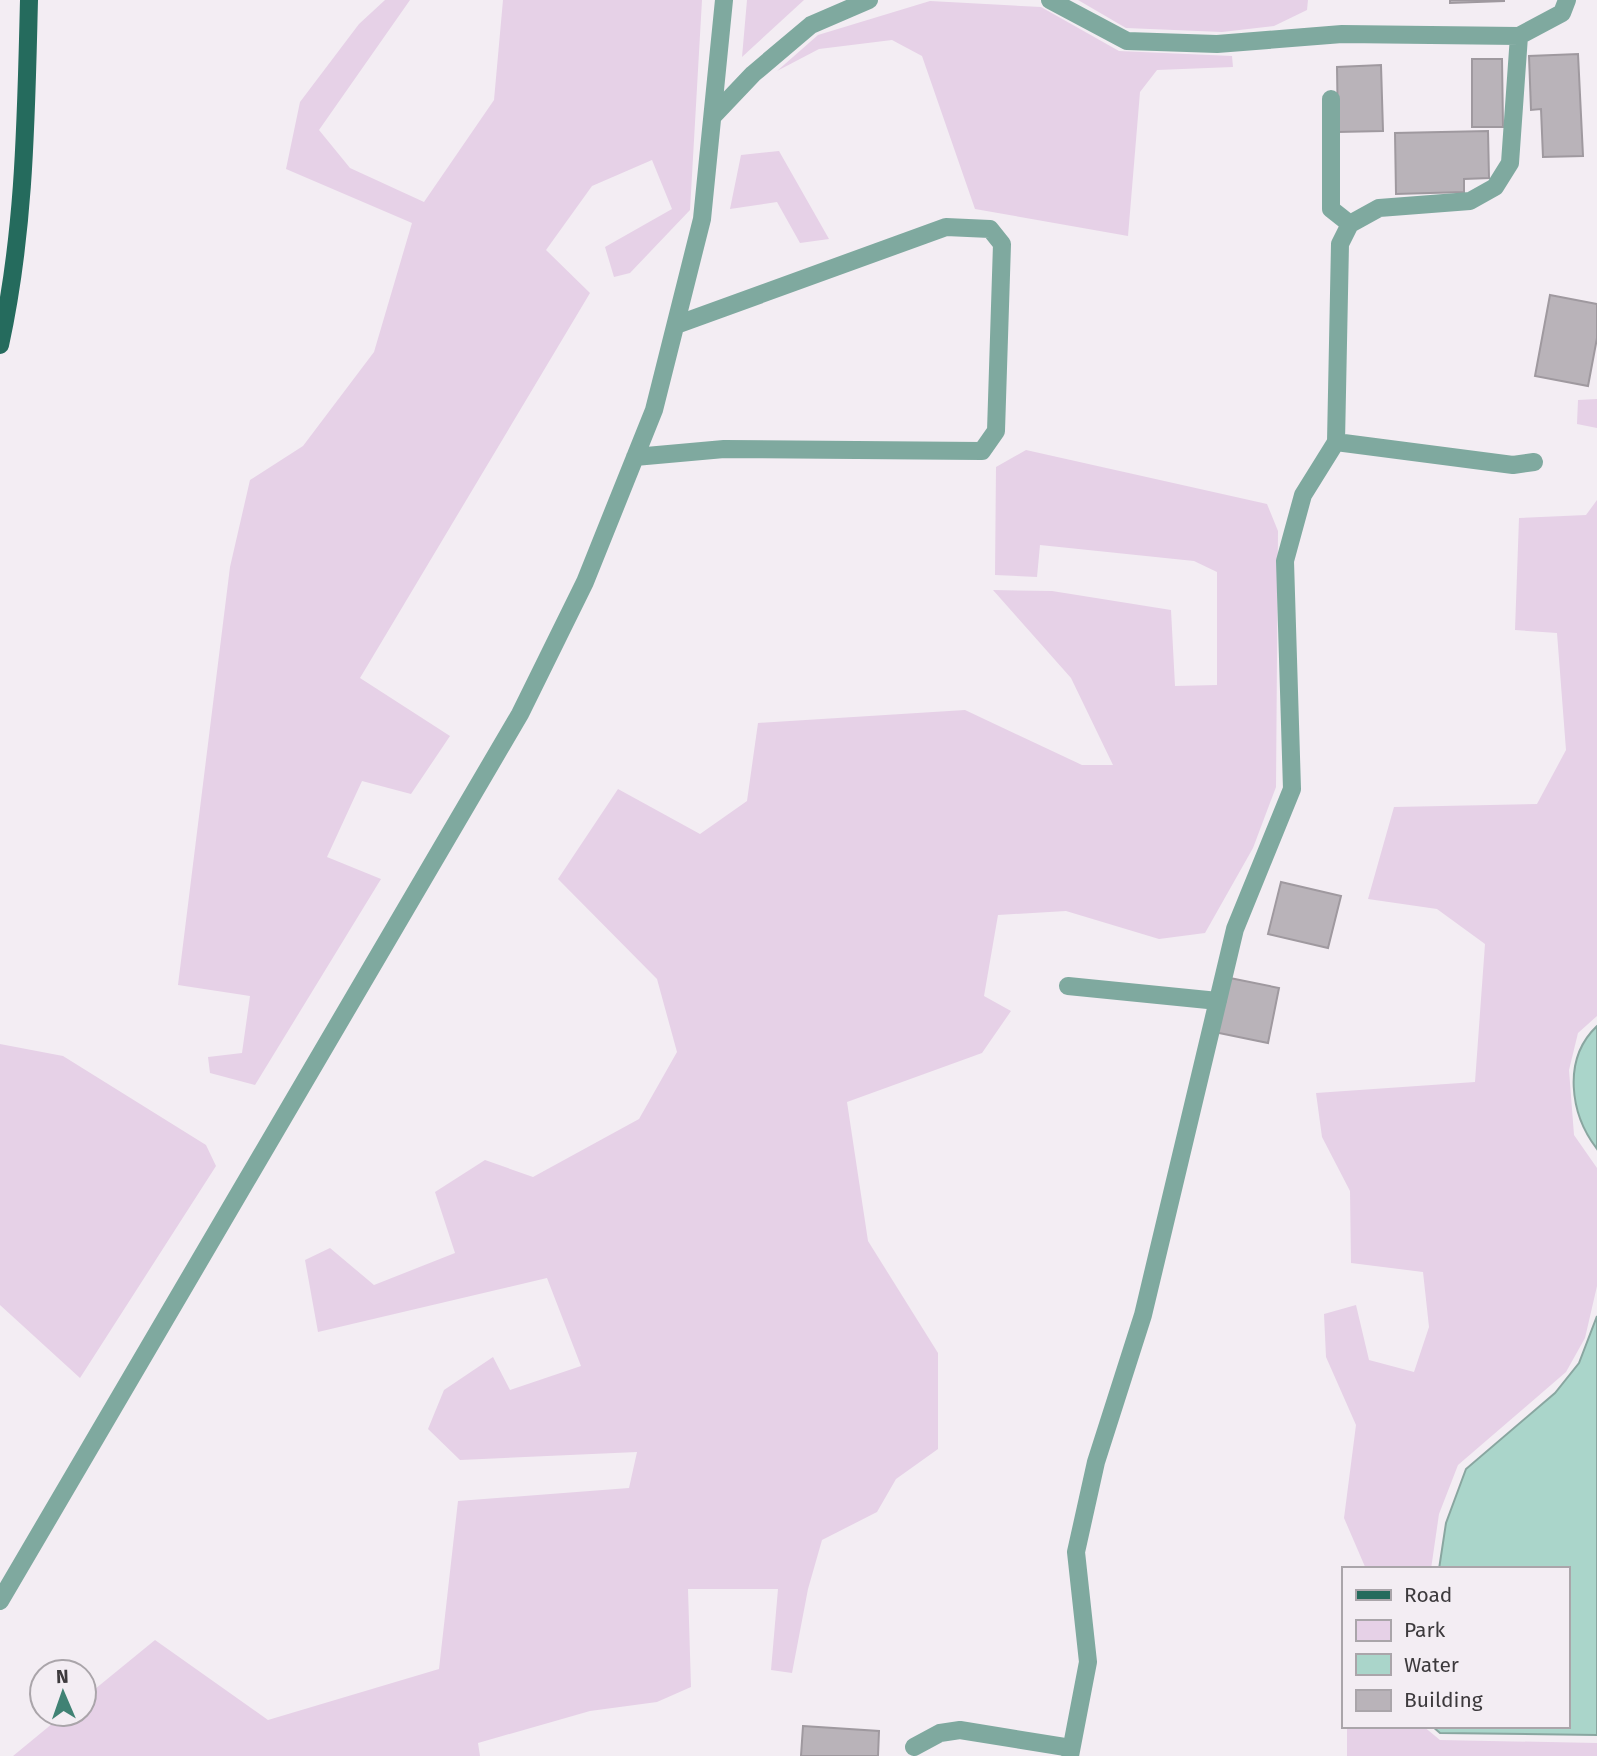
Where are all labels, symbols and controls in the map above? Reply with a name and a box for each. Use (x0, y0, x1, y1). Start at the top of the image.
legend (1342, 1567, 1569, 1728)
text: Road (1404, 1582, 1452, 1608)
text: Park (1404, 1617, 1446, 1643)
text: Water (1404, 1652, 1459, 1678)
north arrow (28, 1658, 98, 1728)
text: N (56, 1665, 69, 1688)
text: Building (1404, 1687, 1483, 1713)

